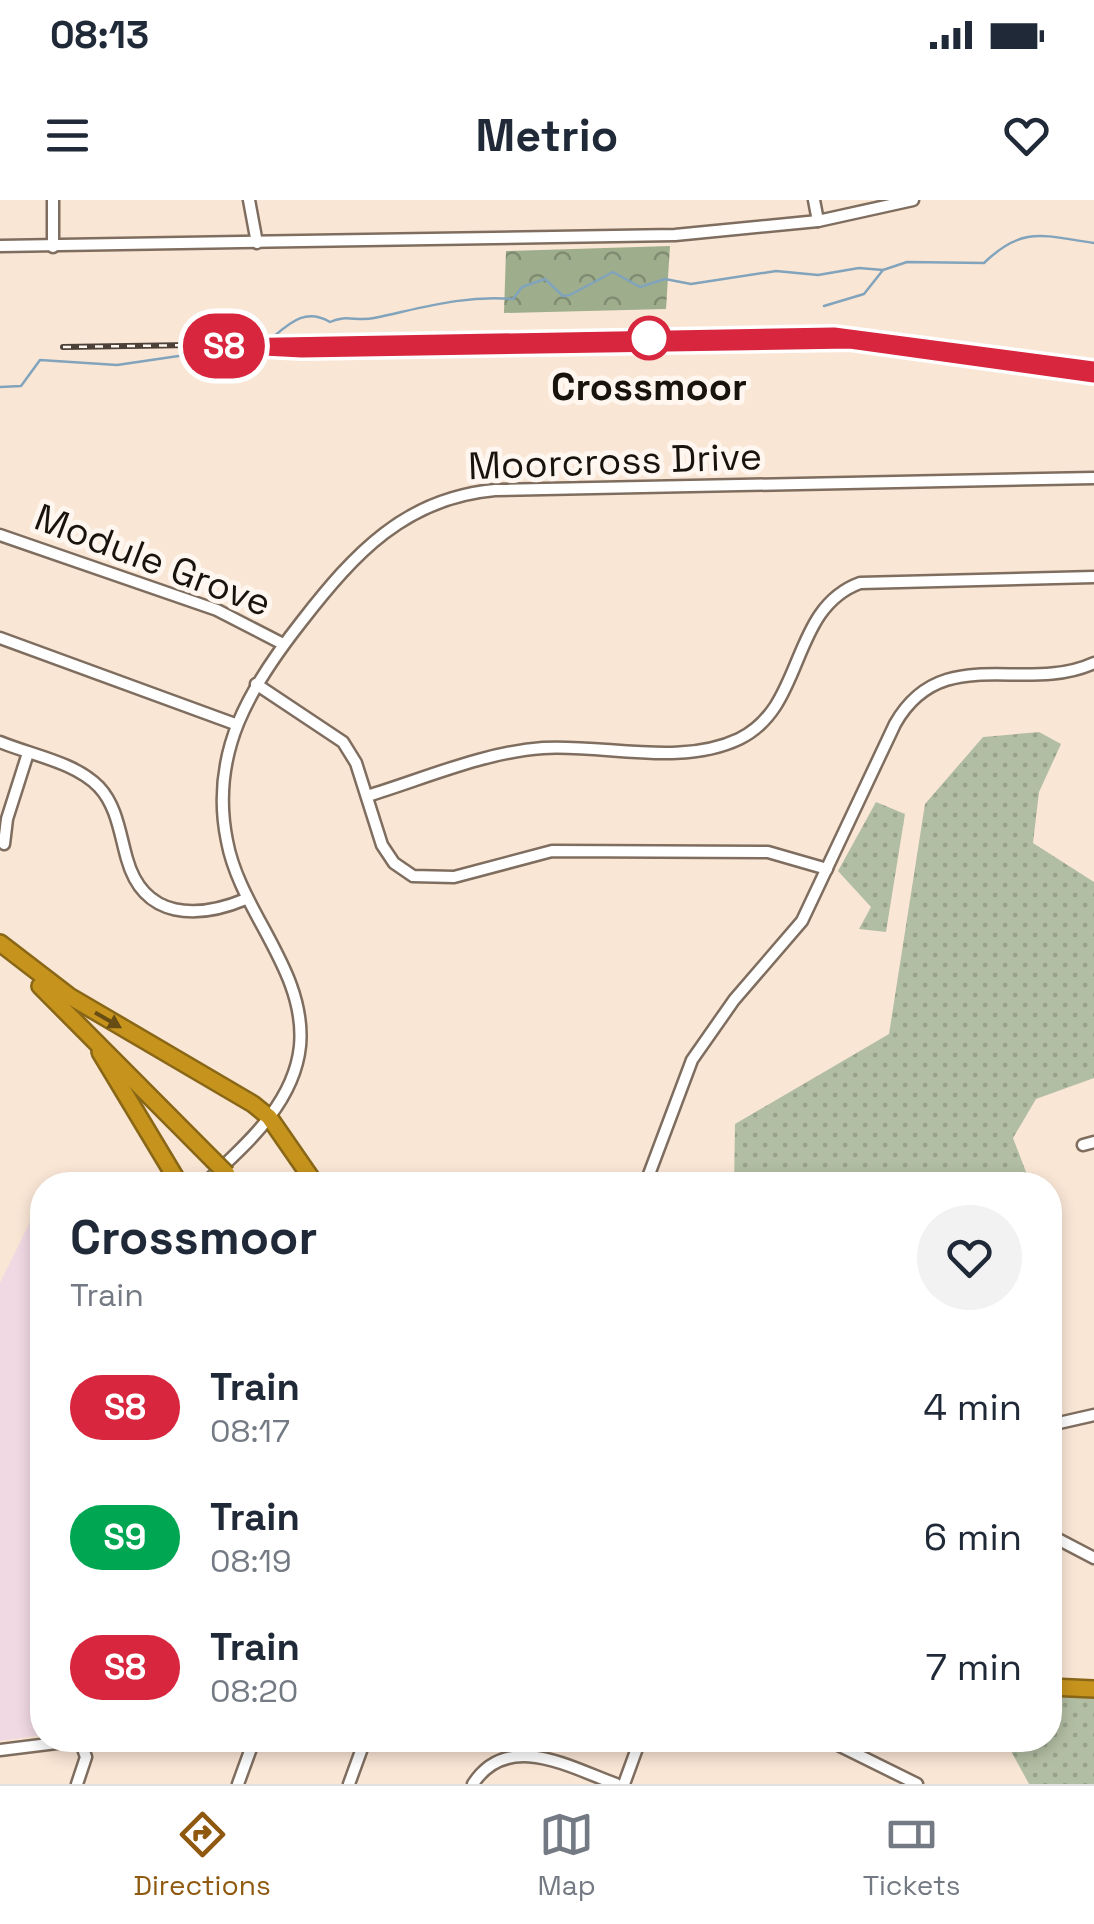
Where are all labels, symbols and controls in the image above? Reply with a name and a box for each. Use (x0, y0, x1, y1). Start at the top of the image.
text: 08:13 (50, 11, 149, 59)
text: Metrio (476, 107, 618, 164)
icon: menu (40, 108, 95, 163)
icon: heart (999, 108, 1054, 163)
line badge: S8 (179, 314, 269, 378)
marker: Crossmoor (628, 317, 670, 359)
text: S8 (203, 324, 245, 368)
place label: Crossmoor (551, 363, 747, 411)
street label: Moorcross Drive (467, 432, 763, 490)
street label: Module Grove (28, 493, 278, 627)
one-way arrow (94, 1010, 122, 1028)
button: heart (917, 1205, 1022, 1310)
text: Crossmoor (70, 1207, 318, 1268)
text: Train (70, 1275, 144, 1315)
text: Train (210, 1363, 300, 1411)
text: 4 min (923, 1383, 1022, 1431)
text: S8 (104, 1385, 146, 1429)
text: 08:17 (210, 1411, 290, 1451)
text: Train (210, 1493, 300, 1541)
text: 6 min (924, 1513, 1022, 1561)
text: S9 (104, 1515, 146, 1559)
text: 08:19 (210, 1541, 292, 1581)
text: Train (210, 1623, 300, 1671)
text: 7 min (926, 1643, 1022, 1691)
text: S8 (104, 1645, 146, 1689)
text: 08:20 (210, 1671, 298, 1711)
tab: Directions (133, 1807, 271, 1903)
tab: Map (538, 1807, 596, 1903)
tab: Tickets (863, 1807, 961, 1903)

